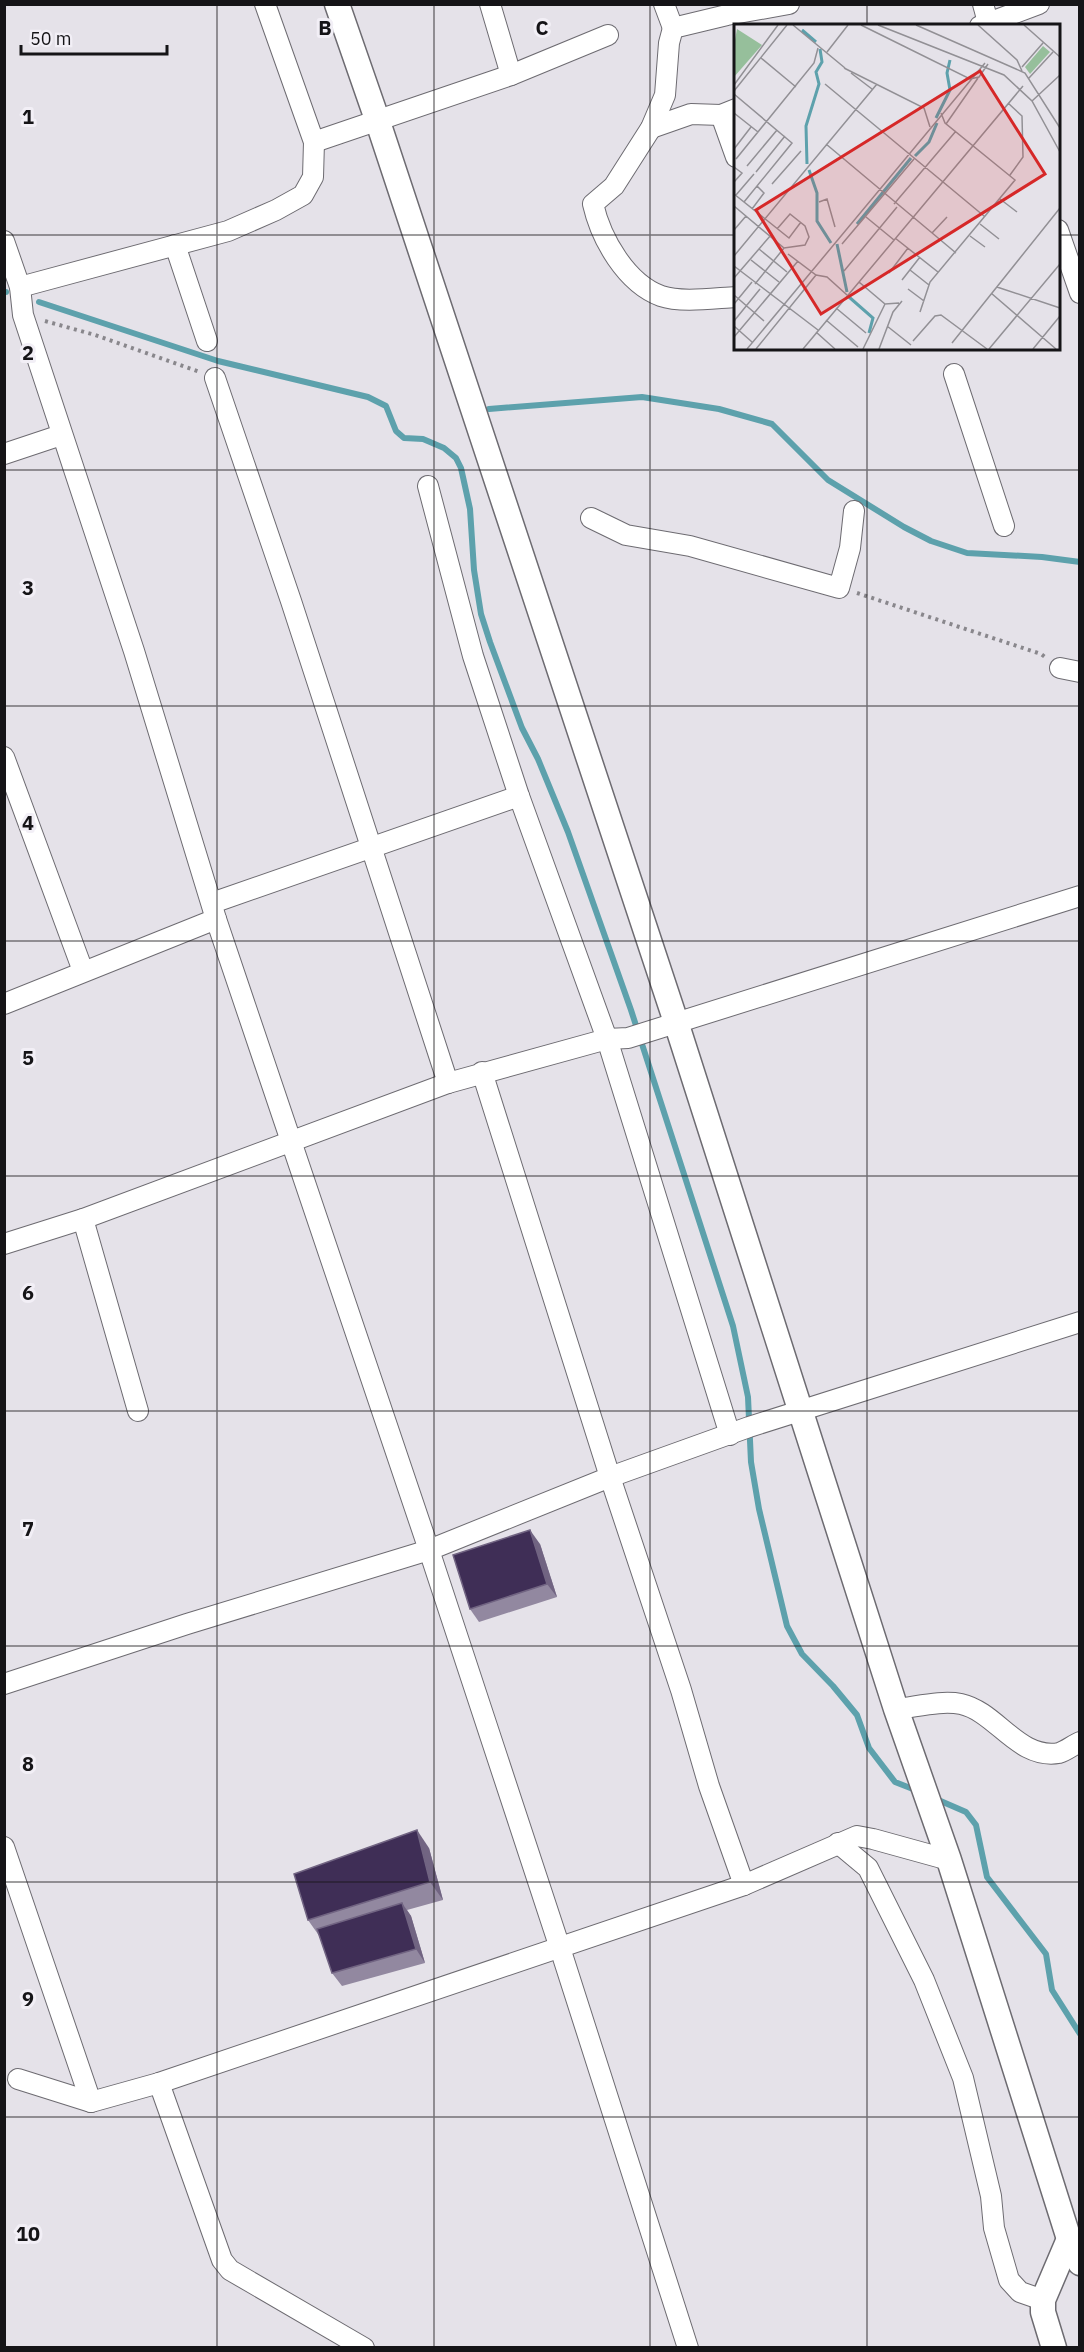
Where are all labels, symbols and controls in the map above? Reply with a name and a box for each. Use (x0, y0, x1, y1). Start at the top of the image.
text: B (318, 14, 332, 41)
text: C (535, 14, 549, 41)
scale bar (21, 18, 166, 56)
inset map (734, 24, 1060, 350)
text: 50 m (30, 27, 72, 50)
text: 1 (22, 103, 34, 130)
text: 2 (22, 339, 34, 366)
text: 3 (22, 574, 34, 601)
text: 4 (22, 809, 34, 836)
text: 5 (22, 1044, 34, 1071)
text: 6 (22, 1279, 34, 1306)
text: 7 (22, 1515, 34, 1542)
text: 8 (22, 1750, 34, 1777)
text: 9 (22, 1985, 34, 2012)
text: 10 (16, 2220, 40, 2247)

